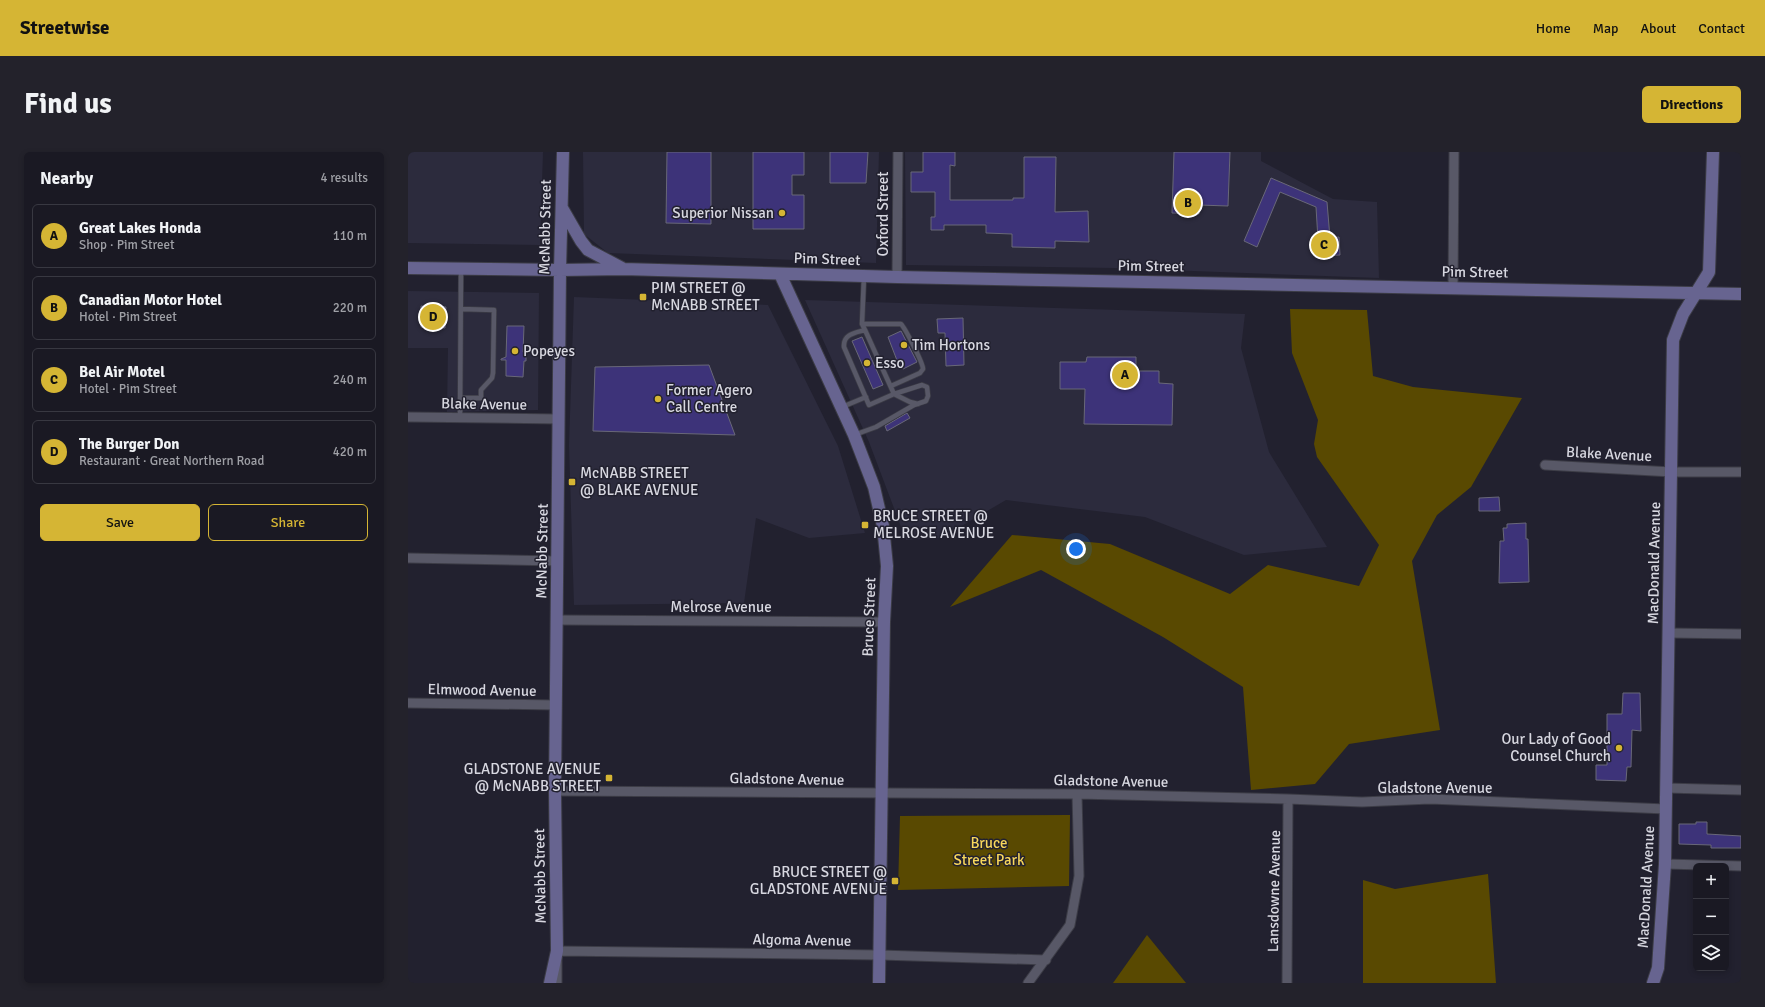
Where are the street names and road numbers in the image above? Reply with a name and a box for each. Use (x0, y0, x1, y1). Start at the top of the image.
street label: Oxford Street (874, 171, 892, 257)
street label: McNabb Street (535, 179, 555, 275)
street label: Pim Street (793, 249, 861, 269)
street label: Pim Street (1117, 256, 1185, 276)
street label: Pim Street (1441, 262, 1509, 282)
street label: Blake Avenue (441, 394, 527, 414)
street label: Blake Avenue (1566, 443, 1652, 465)
street label: MacDonald Avenue (1644, 502, 1664, 624)
street label: McNabb Street (532, 503, 552, 599)
street label: Bruce Street (859, 577, 879, 657)
street label: Melrose Avenue (670, 598, 772, 616)
street label: Elmwood Avenue (427, 680, 537, 700)
street label: Gladstone Avenue (729, 769, 845, 789)
street label: Gladstone Avenue (1053, 771, 1169, 791)
street label: Gladstone Avenue (1378, 779, 1492, 797)
street label: MacDonald Avenue (1634, 825, 1658, 949)
street label: McNabb Street (530, 828, 550, 924)
street label: Lansdowne Avenue (1264, 830, 1284, 952)
street label: Algoma Avenue (752, 930, 852, 950)

